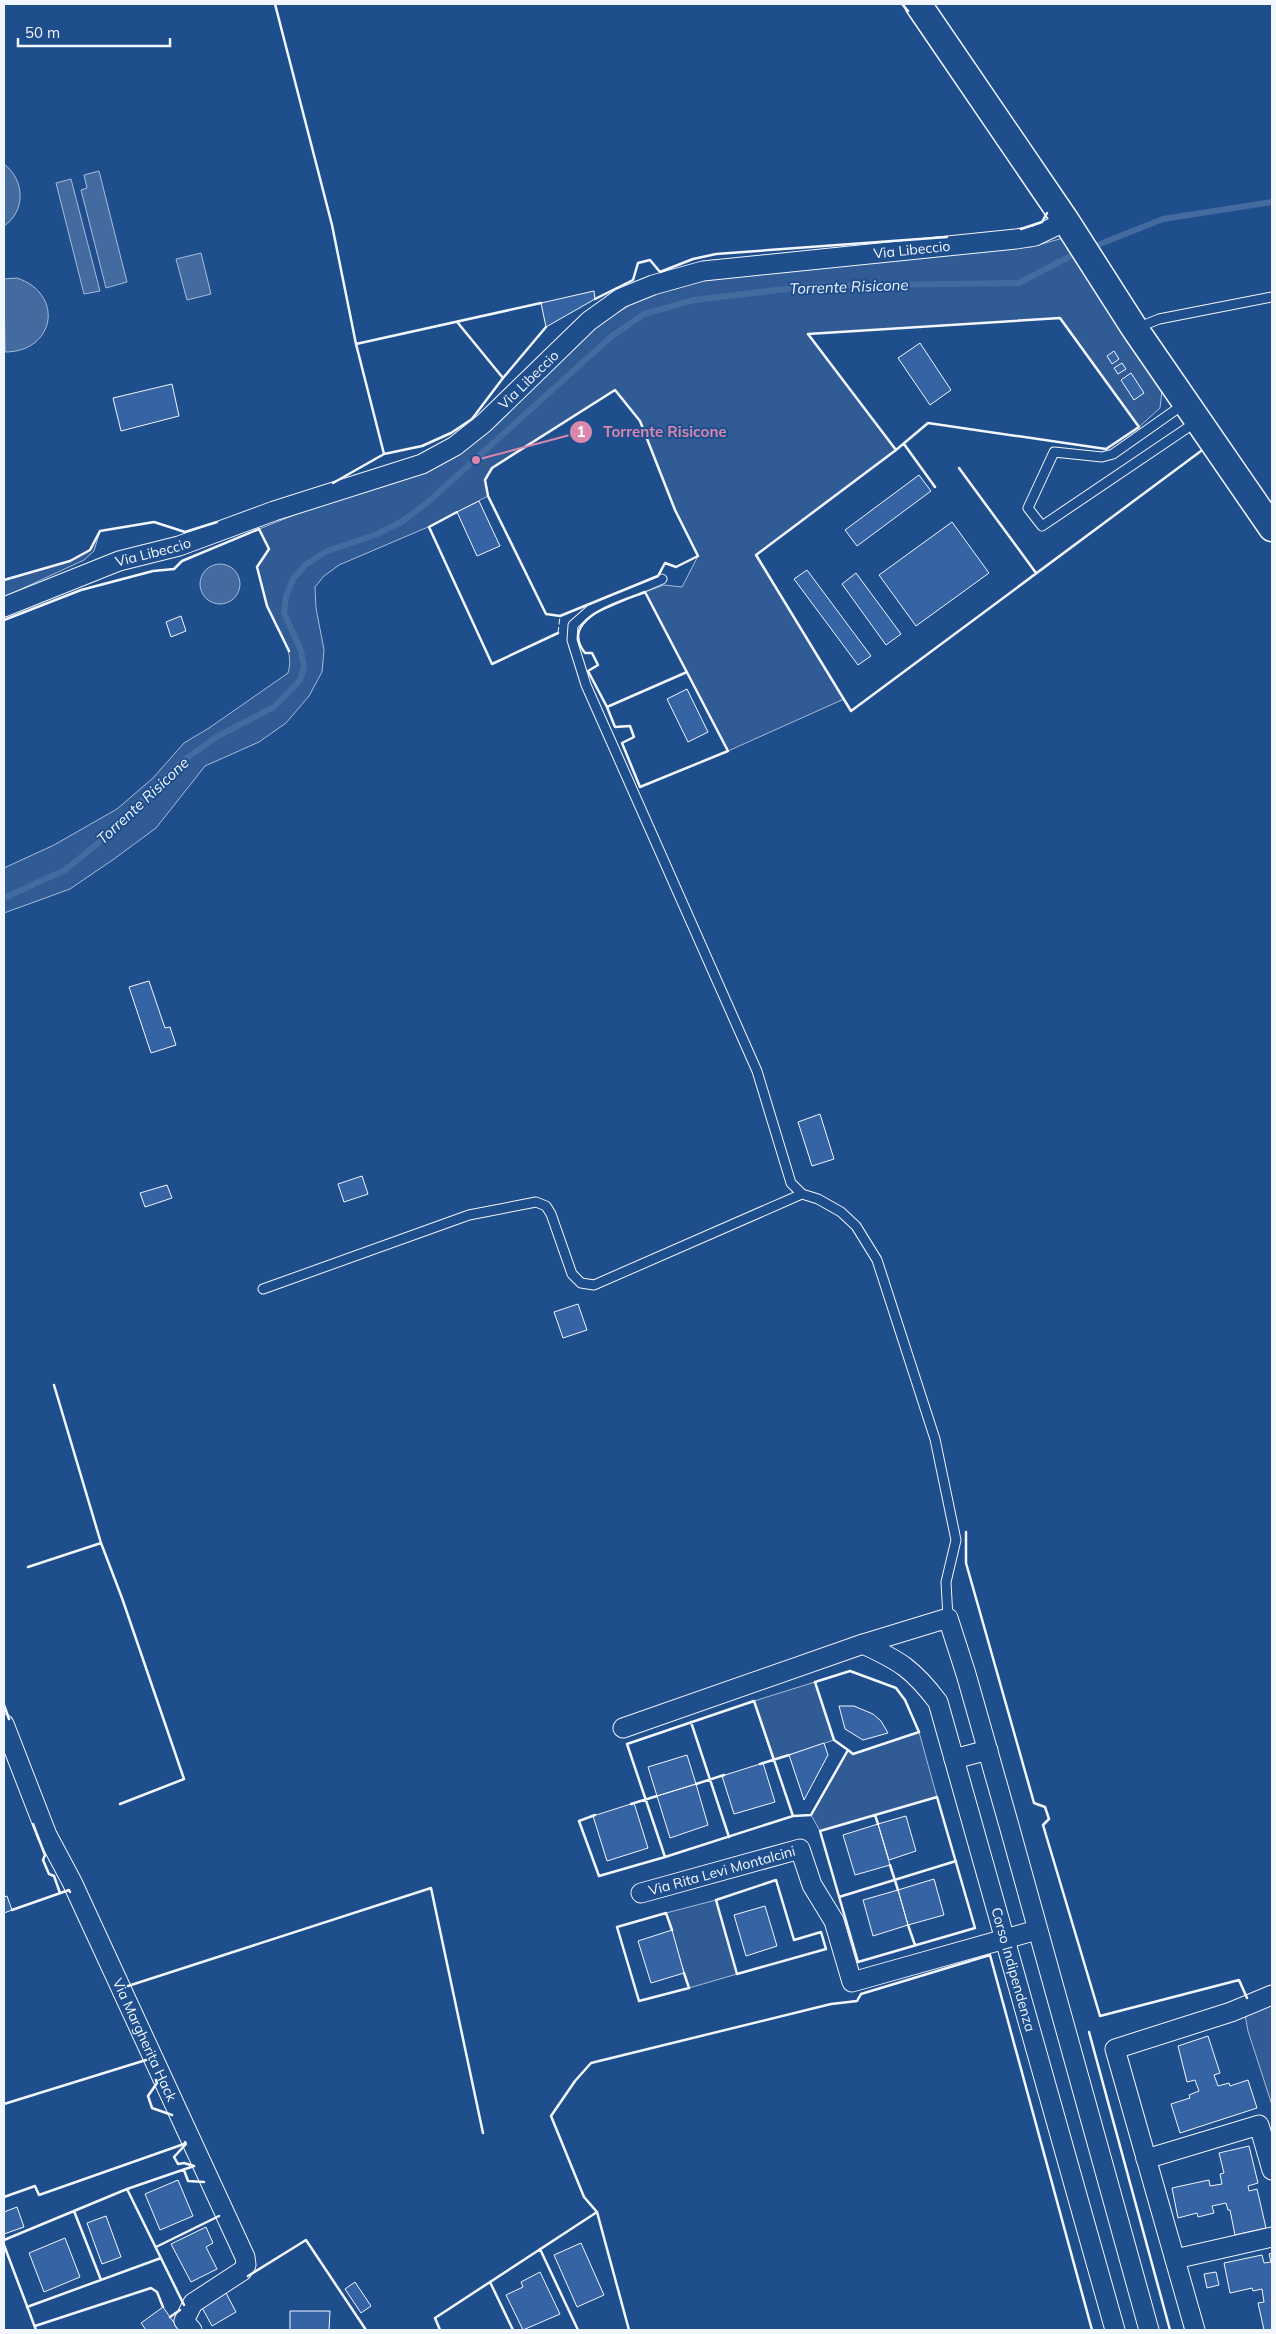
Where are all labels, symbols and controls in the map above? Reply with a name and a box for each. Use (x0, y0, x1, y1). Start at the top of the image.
scale bar (18, 15, 170, 47)
text: 50 m (25, 23, 60, 42)
street label: Via Libeccio (872, 237, 951, 263)
water label: Torrente Risicone (789, 275, 909, 298)
street label: Via Libeccio (495, 346, 563, 413)
callout: Torrente Risicone (568, 417, 737, 447)
text: 1 (576, 422, 586, 441)
text: Torrente Risicone (603, 422, 727, 441)
street label: Via Libeccio (113, 533, 193, 571)
water label: Torrente Risicone (93, 753, 193, 848)
street label: Via Rita Levi Montalcini (647, 1842, 797, 1899)
street label: Corso Indipendenza (987, 1905, 1039, 2034)
street label: Via Margherita Hack (109, 1975, 181, 2105)

